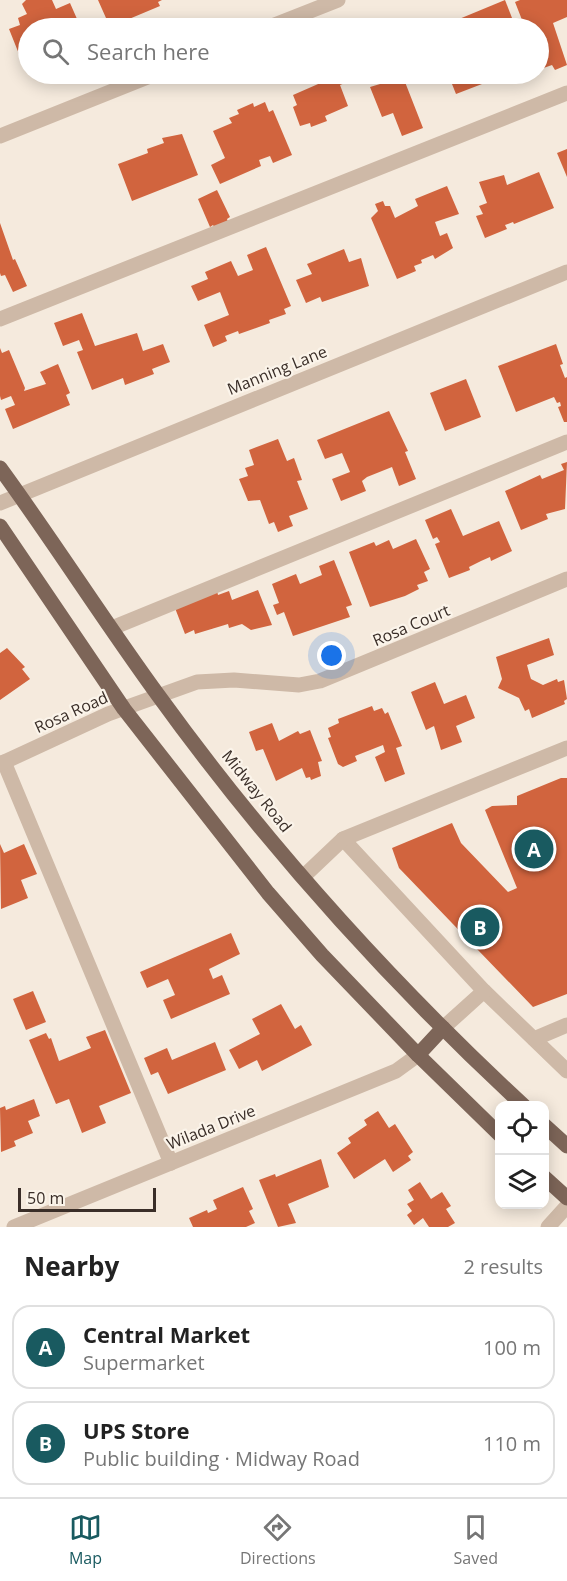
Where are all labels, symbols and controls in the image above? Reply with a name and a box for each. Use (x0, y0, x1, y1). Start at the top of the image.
search box (18, 18, 549, 84)
icon: search (39, 35, 72, 68)
text: Search here (87, 36, 210, 66)
street label: Manning Lane (224, 340, 330, 400)
street label: Rosa Court (369, 599, 453, 651)
your location (317, 641, 346, 670)
street label: Rosa Road (31, 686, 111, 738)
street label: Midway Road (217, 745, 297, 837)
pin: A (514, 826, 554, 872)
pin: B (460, 904, 500, 950)
street label: Wilada Drive (163, 1099, 259, 1155)
map controls (495, 1101, 549, 1209)
button: locate (495, 1101, 549, 1155)
button: layers (495, 1155, 549, 1209)
scale bar (18, 1185, 156, 1212)
text: 50 m (27, 1187, 64, 1209)
text: Nearby (24, 1248, 119, 1284)
text: 2 results (463, 1253, 543, 1280)
text: Central Market (83, 1319, 250, 1349)
text: A (39, 1334, 52, 1361)
text: 100 m (483, 1334, 541, 1361)
text: Supermarket (83, 1349, 205, 1376)
text: UPS Store (83, 1415, 190, 1445)
text: B (39, 1430, 52, 1457)
text: 110 m (483, 1430, 541, 1457)
text: Public building · Midway Road (83, 1445, 360, 1472)
tab: Map (69, 1511, 102, 1569)
tab: Directions (240, 1511, 316, 1569)
tab: Saved (454, 1511, 498, 1569)

